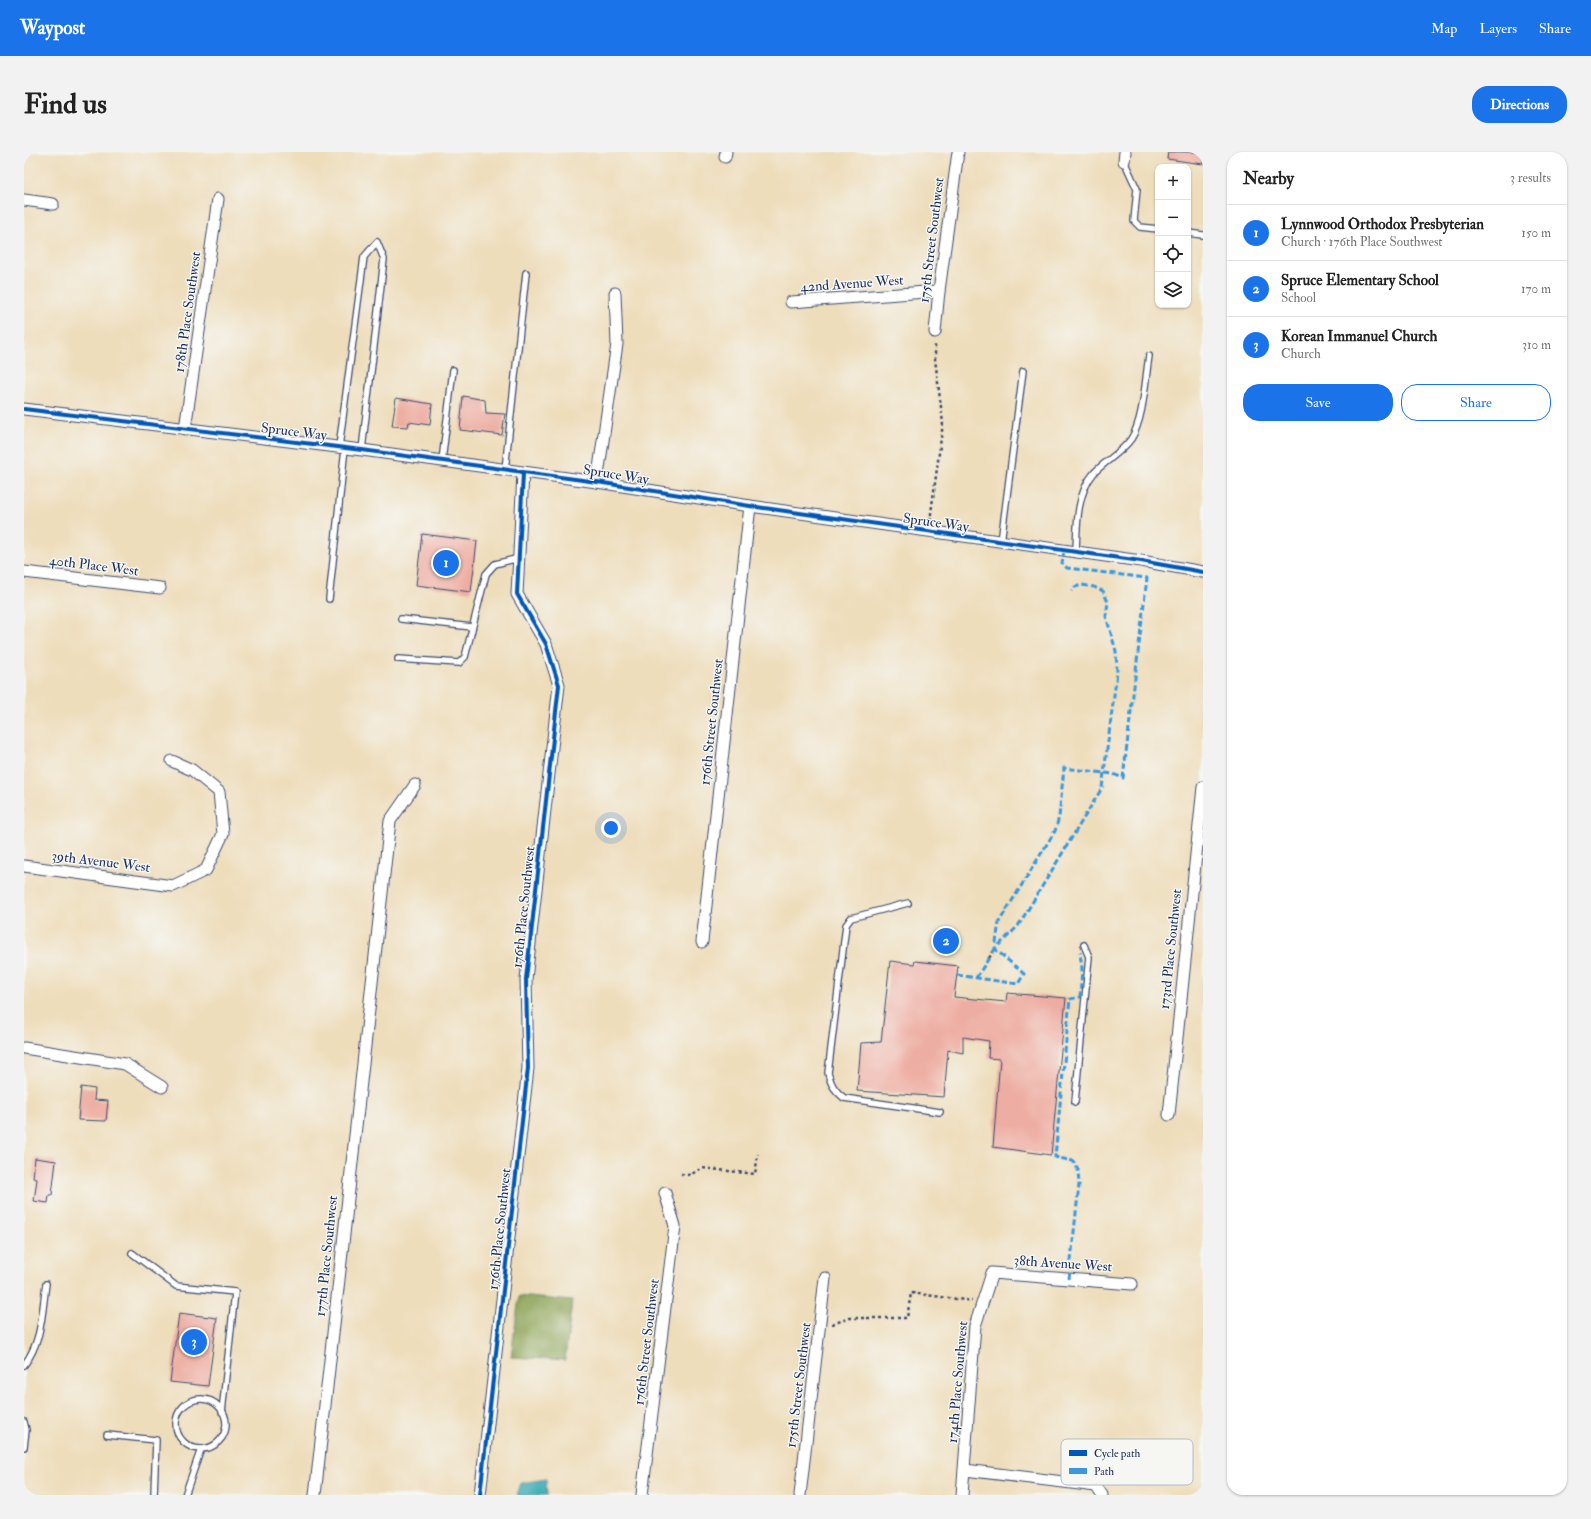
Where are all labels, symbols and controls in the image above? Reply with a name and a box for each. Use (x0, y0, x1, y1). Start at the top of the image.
text: Waypost (20, 16, 85, 40)
text: Map (1431, 20, 1457, 37)
text: Layers (1479, 20, 1517, 37)
text: Share (1539, 20, 1571, 37)
button: Directions (1472, 86, 1567, 123)
text: Find us (24, 87, 107, 122)
map controls (1155, 164, 1191, 308)
button: + (1155, 164, 1191, 200)
text: Nearby (1243, 168, 1294, 189)
text: 3 results (1510, 170, 1551, 186)
street label: 175th Street Southwest (915, 176, 948, 304)
button: − (1155, 200, 1191, 236)
text: Lynnwood Orthodox Presbyterian (1281, 215, 1484, 234)
text: 1 (1254, 225, 1258, 241)
text: 150 m (1521, 225, 1551, 241)
text: Church · 176th Place Southwest (1281, 234, 1443, 250)
button: locate (1155, 236, 1191, 272)
street label: 178th Place Southwest (171, 250, 204, 374)
street label: 42nd Avenue West (800, 271, 905, 296)
text: Spruce Elementary School (1281, 271, 1439, 290)
button: layers (1155, 272, 1191, 308)
text: 2 (1253, 281, 1259, 297)
text: 170 m (1521, 281, 1551, 297)
text: School (1281, 290, 1316, 306)
text: Korean Immanuel Church (1281, 327, 1437, 346)
text: 3 (1254, 337, 1259, 353)
text: 310 m (1522, 337, 1551, 353)
text: Church (1281, 346, 1321, 362)
button: Save (1243, 384, 1393, 421)
button: Share (1401, 384, 1551, 421)
street label: Spruce Way (260, 419, 329, 445)
street label: Spruce Way (582, 461, 651, 489)
street label: Spruce Way (902, 509, 971, 537)
pin: 1 (433, 548, 459, 578)
street label: 40th Place West (48, 552, 140, 579)
street label: 176th Street Southwest (696, 657, 727, 786)
your location (601, 818, 621, 838)
street label: 176th Place Southwest (509, 845, 538, 969)
street label: 39th Avenue West (51, 847, 152, 876)
street label: 173rd Place Southwest (1156, 888, 1185, 1010)
pin: 2 (933, 926, 959, 956)
street label: 176th Place Southwest (485, 1167, 514, 1291)
street label: 177th Place Southwest (312, 1194, 341, 1318)
street label: 38th Avenue West (1013, 1252, 1113, 1275)
street label: 176th Street Southwest (630, 1277, 663, 1406)
street label: 174th Place Southwest (944, 1320, 971, 1444)
street label: 175th Street Southwest (782, 1321, 815, 1449)
pin: 3 (181, 1327, 207, 1357)
legend (1061, 1439, 1193, 1485)
text: Cycle path (1094, 1447, 1140, 1461)
text: Path (1094, 1465, 1114, 1478)

